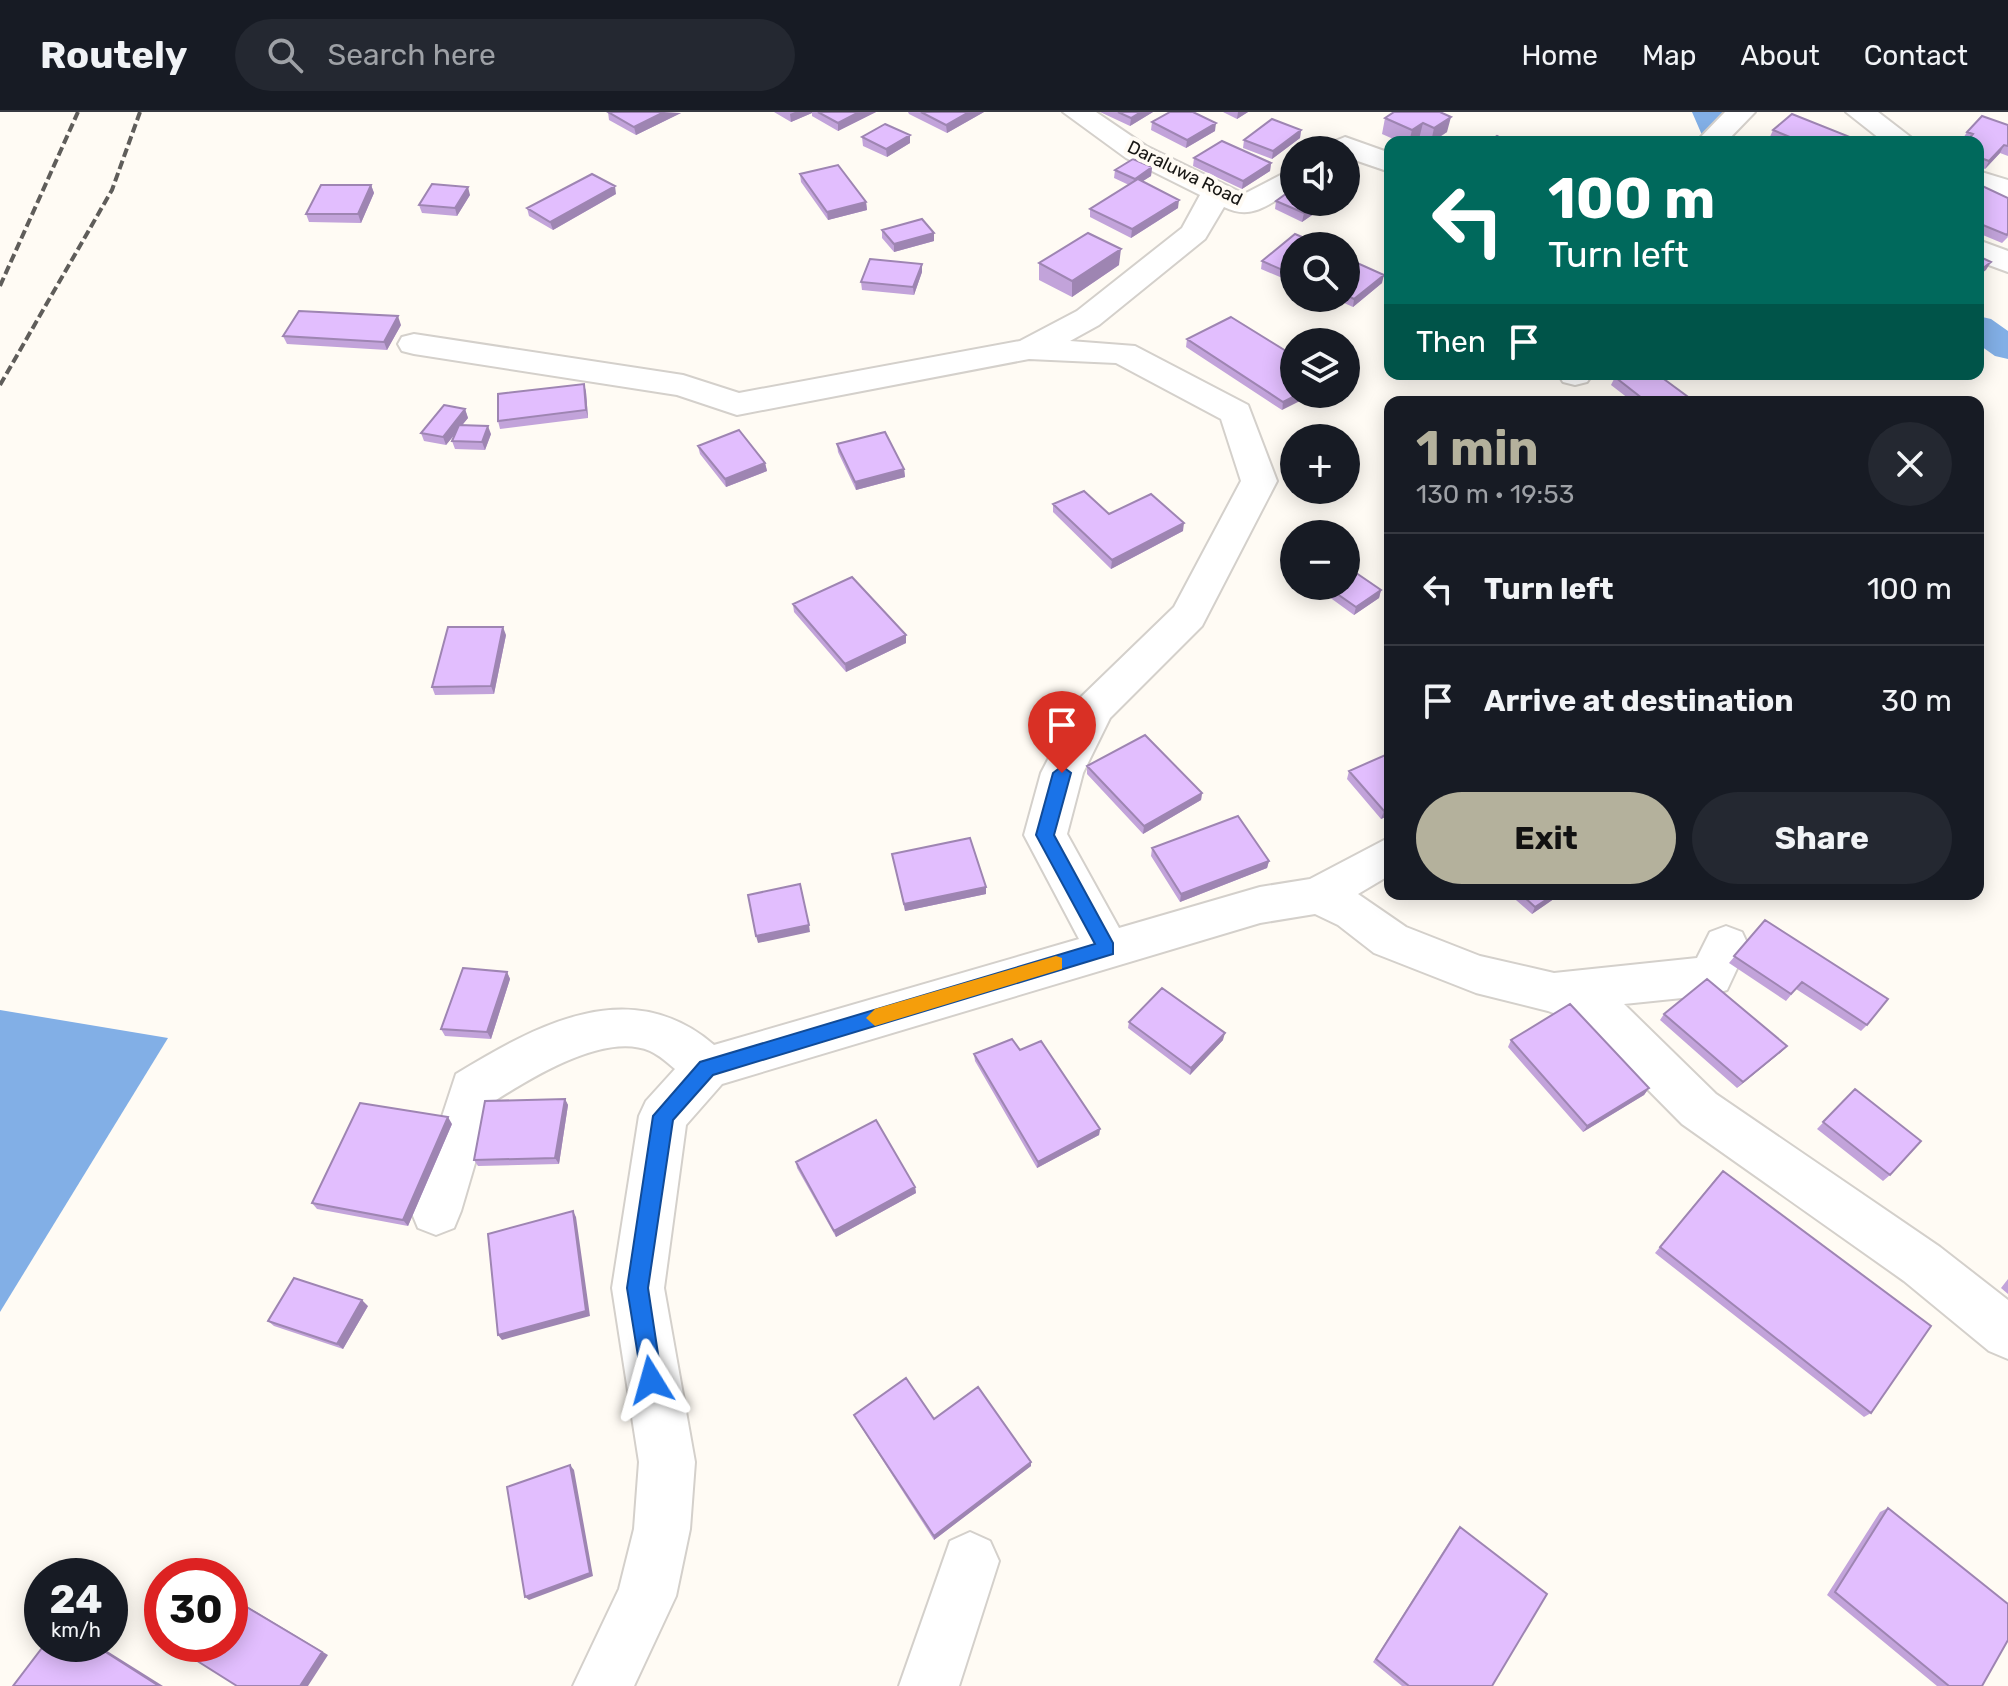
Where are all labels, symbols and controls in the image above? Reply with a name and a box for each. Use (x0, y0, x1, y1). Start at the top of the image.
search box (235, 19, 795, 91)
text: Routely (40, 32, 187, 78)
icon: search (263, 33, 307, 77)
text: Search here (327, 37, 496, 73)
text: Home (1521, 39, 1598, 72)
text: Map (1642, 39, 1696, 72)
text: About (1740, 39, 1820, 72)
text: Contact (1864, 39, 1968, 72)
street label: Daraluwa Road (1124, 136, 1246, 210)
map controls (1280, 136, 1360, 600)
button: sound (1280, 136, 1360, 216)
text: 100 m (1548, 166, 1715, 232)
icon: left (1416, 168, 1520, 272)
button: search (1280, 232, 1360, 312)
text: Turn left (1548, 233, 1689, 276)
icon: arrive (1502, 320, 1546, 364)
text: Then (1416, 324, 1486, 360)
button: layers (1280, 328, 1360, 408)
text: 1 min (1416, 420, 1539, 477)
button: close (1868, 422, 1952, 506)
button: + (1280, 424, 1360, 504)
text: 130 m · 19:53 (1416, 479, 1574, 510)
button: − (1280, 520, 1360, 600)
icon: left (1416, 567, 1460, 611)
text: Turn left (1484, 571, 1614, 607)
text: 100 m (1867, 571, 1952, 607)
icon: arrive (1416, 679, 1460, 723)
text: Arrive at destination (1484, 683, 1794, 719)
text: 30 m (1881, 683, 1952, 719)
pin (1028, 691, 1096, 773)
icon: arrive (1040, 703, 1084, 747)
button: Exit (1416, 792, 1676, 884)
button: Share (1692, 792, 1952, 884)
position arrow (609, 1338, 693, 1422)
speed limit sign: 30 (144, 1558, 248, 1662)
text: 24 (49, 1576, 103, 1623)
text: km/h (51, 1618, 101, 1642)

